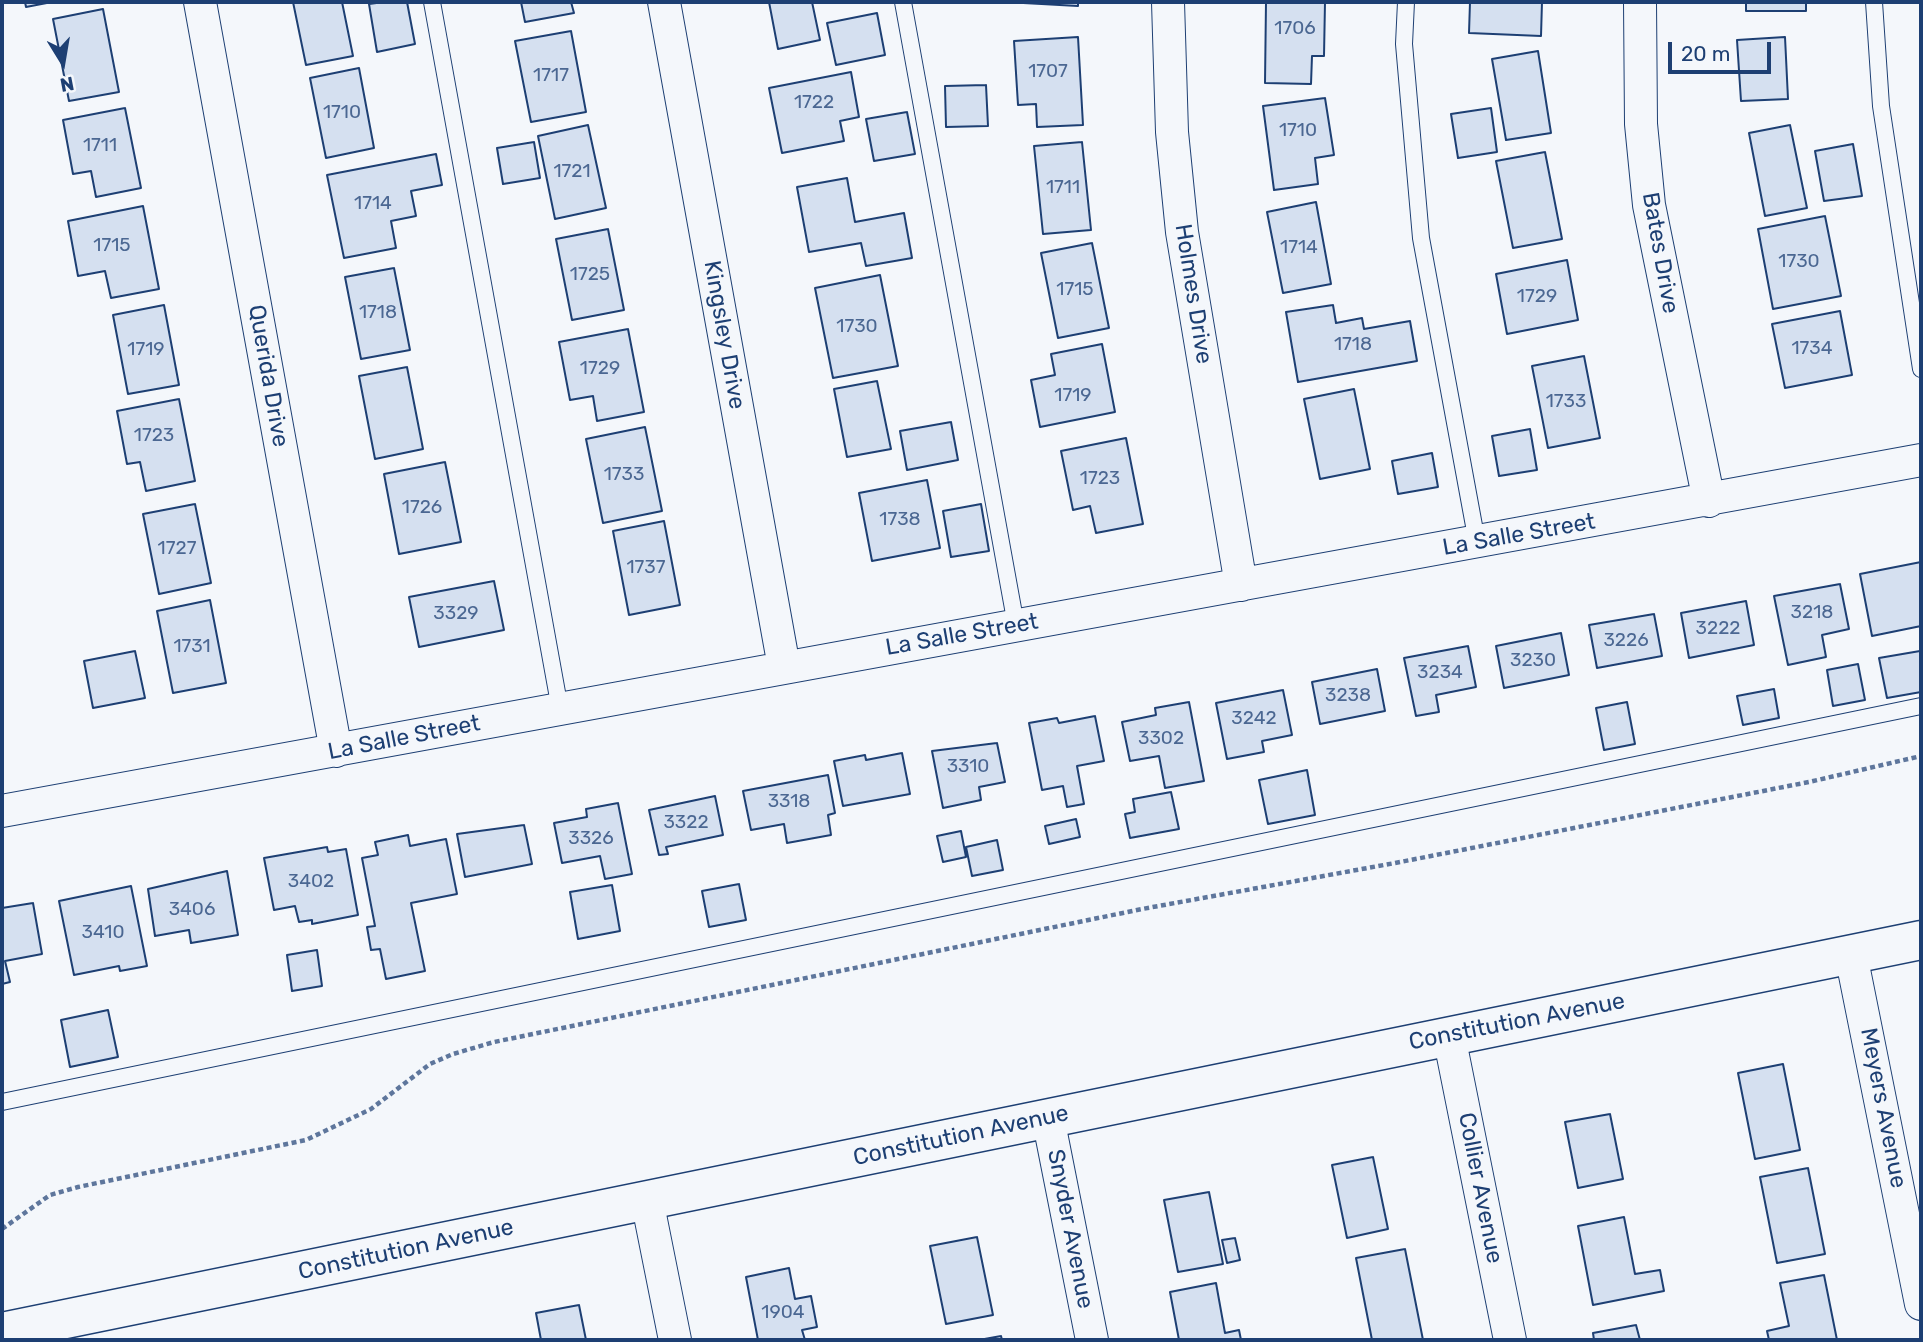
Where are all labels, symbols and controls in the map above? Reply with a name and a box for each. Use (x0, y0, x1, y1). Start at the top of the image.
house number: 1706 (1274, 18, 1316, 40)
north arrow (28, 28, 98, 98)
scale bar (1671, 28, 1774, 72)
text: 20 m (1681, 41, 1730, 66)
house number: 1707 (1028, 61, 1068, 83)
house number: 1717 (533, 65, 569, 87)
text: N (58, 72, 76, 97)
house number: 1722 (794, 92, 834, 114)
house number: 1710 (323, 102, 361, 124)
house number: 1710 (1279, 120, 1317, 142)
house number: 1711 (83, 135, 117, 157)
house number: 1721 (553, 161, 591, 183)
house number: 1711 (1046, 177, 1080, 199)
street label: Bates Drive (1636, 190, 1684, 316)
house number: 1714 (354, 193, 392, 215)
street label: Holmes Drive (1168, 222, 1218, 366)
house number: 1715 (93, 235, 131, 257)
house number: 1714 (1280, 237, 1318, 259)
house number: 1730 (1778, 251, 1820, 273)
street label: Kingsley Drive (697, 259, 751, 411)
house number: 1725 (570, 264, 610, 286)
house number: 1715 (1056, 279, 1094, 301)
house number: 1729 (1517, 286, 1557, 308)
house number: 1718 (359, 302, 397, 324)
street label: Querida Drive (242, 303, 294, 449)
house number: 1730 (836, 316, 878, 338)
house number: 1718 (1334, 334, 1372, 356)
house number: 1734 (1791, 338, 1833, 360)
house number: 1719 (127, 339, 165, 361)
house number: 1729 (580, 358, 620, 380)
house number: 1719 (1054, 385, 1092, 407)
house number: 1733 (1546, 391, 1586, 413)
house number: 1723 (134, 425, 174, 447)
house number: 1733 (604, 464, 644, 486)
house number: 1723 (1080, 468, 1120, 490)
house number: 1726 (402, 497, 442, 519)
street label: La Salle Street (1441, 508, 1597, 562)
house number: 1738 (879, 509, 921, 531)
house number: 1727 (158, 538, 196, 560)
house number: 1737 (626, 557, 666, 579)
house number: 3218 (1791, 602, 1833, 624)
house number: 3329 (433, 603, 479, 625)
street label: La Salle Street (884, 608, 1040, 662)
house number: 3222 (1696, 618, 1740, 640)
house number: 3226 (1603, 630, 1649, 652)
house number: 1731 (173, 636, 211, 658)
house number: 3230 (1510, 650, 1556, 672)
house number: 3234 (1417, 662, 1463, 684)
house number: 3238 (1325, 685, 1371, 707)
house number: 3242 (1231, 708, 1277, 730)
street label: La Salle Street (326, 710, 482, 766)
house number: 3302 (1138, 728, 1184, 750)
house number: 3310 (947, 756, 989, 778)
house number: 3318 (768, 791, 810, 813)
house number: 3322 (663, 812, 709, 834)
house number: 3326 (568, 828, 614, 850)
house number: 3402 (288, 871, 334, 893)
house number: 3406 (169, 899, 215, 921)
house number: 3410 (81, 922, 125, 944)
street label: Constitution Avenue (1407, 988, 1627, 1056)
street label: Meyers Avenue (1854, 1026, 1912, 1190)
street label: Constitution Avenue (851, 1100, 1071, 1172)
street label: Collier Avenue (1452, 1110, 1508, 1266)
street label: Snyder Avenue (1041, 1147, 1099, 1311)
street label: Constitution Avenue (296, 1214, 516, 1286)
house number: 1904 (761, 1302, 805, 1324)

